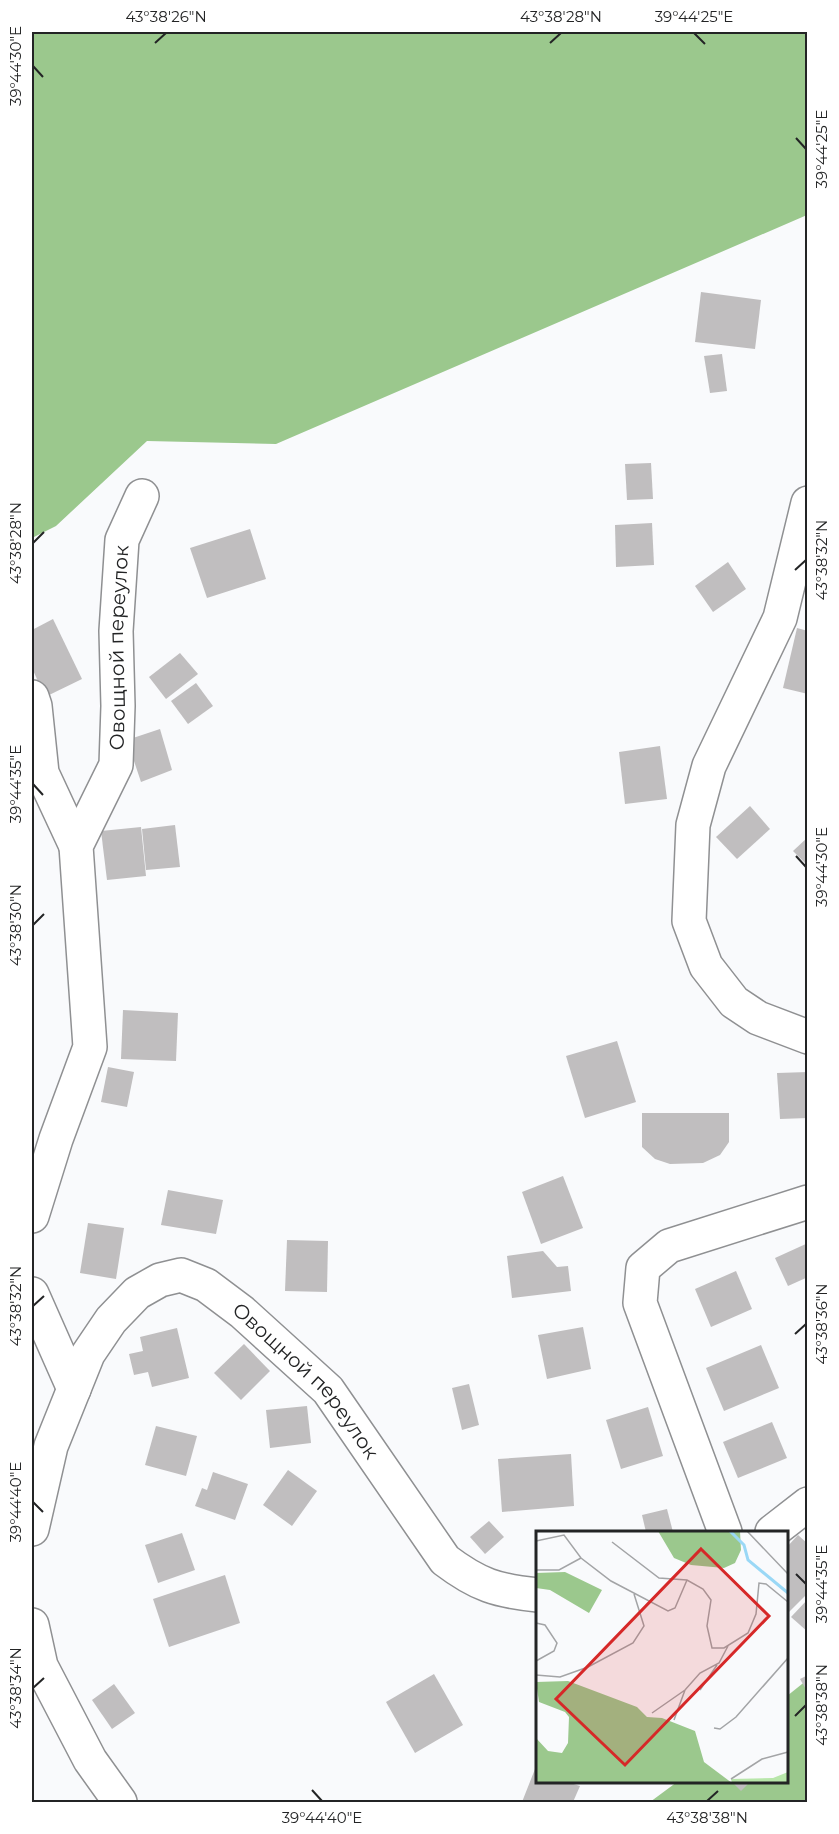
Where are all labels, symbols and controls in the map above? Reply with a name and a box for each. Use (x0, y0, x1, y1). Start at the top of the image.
text: 43°38'26"N (125, 7, 207, 26)
text: 43°38'28"N (520, 7, 602, 26)
text: 39°44'25"E (655, 7, 733, 26)
text: 39°44'30"E (6, 26, 25, 106)
text: 39°44'25"E (812, 110, 831, 188)
text: 43°38'28"N (6, 502, 25, 584)
text: 43°38'32"N (812, 520, 831, 600)
street label: Овощной переулок (104, 544, 134, 751)
text: 39°44'35"E (6, 745, 25, 823)
text: 39°44'30"E (812, 827, 831, 907)
text: 43°38'30"N (6, 884, 25, 966)
text: 43°38'32"N (6, 1266, 25, 1346)
text: 43°38'36"N (812, 1283, 831, 1365)
street label: Овощной переулок (228, 1297, 384, 1464)
text: 39°44'40"E (6, 1462, 25, 1542)
inset map (536, 1531, 788, 1783)
text: 39°44'35"E (812, 1545, 831, 1623)
text: 43°38'34"N (6, 1647, 25, 1729)
text: 43°38'38"N (812, 1664, 831, 1746)
text: 39°44'40"E (282, 1808, 362, 1827)
text: 43°38'38"N (666, 1808, 748, 1827)

